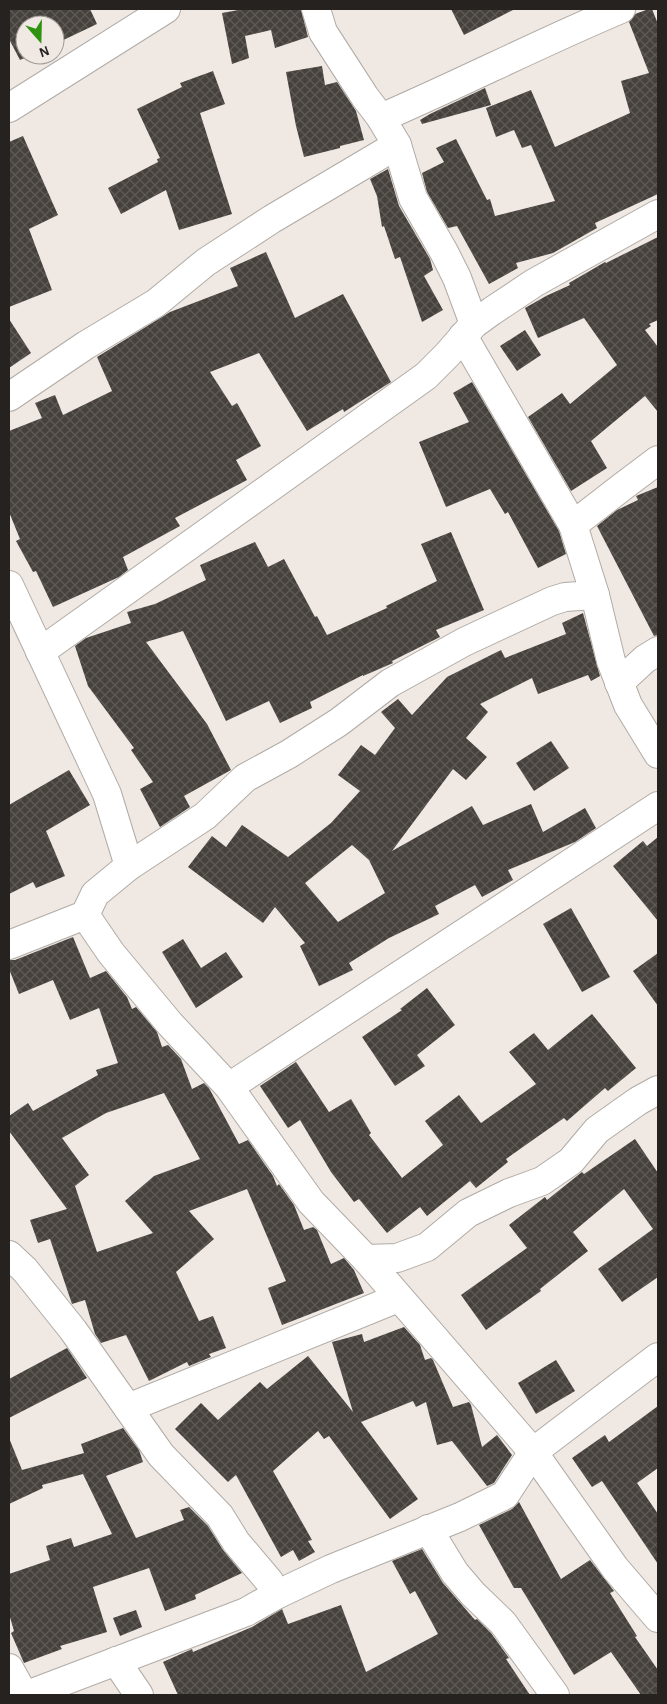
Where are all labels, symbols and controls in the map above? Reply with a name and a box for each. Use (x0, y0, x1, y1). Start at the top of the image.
north arrow (15, 15, 65, 65)
text: N (37, 43, 51, 60)

